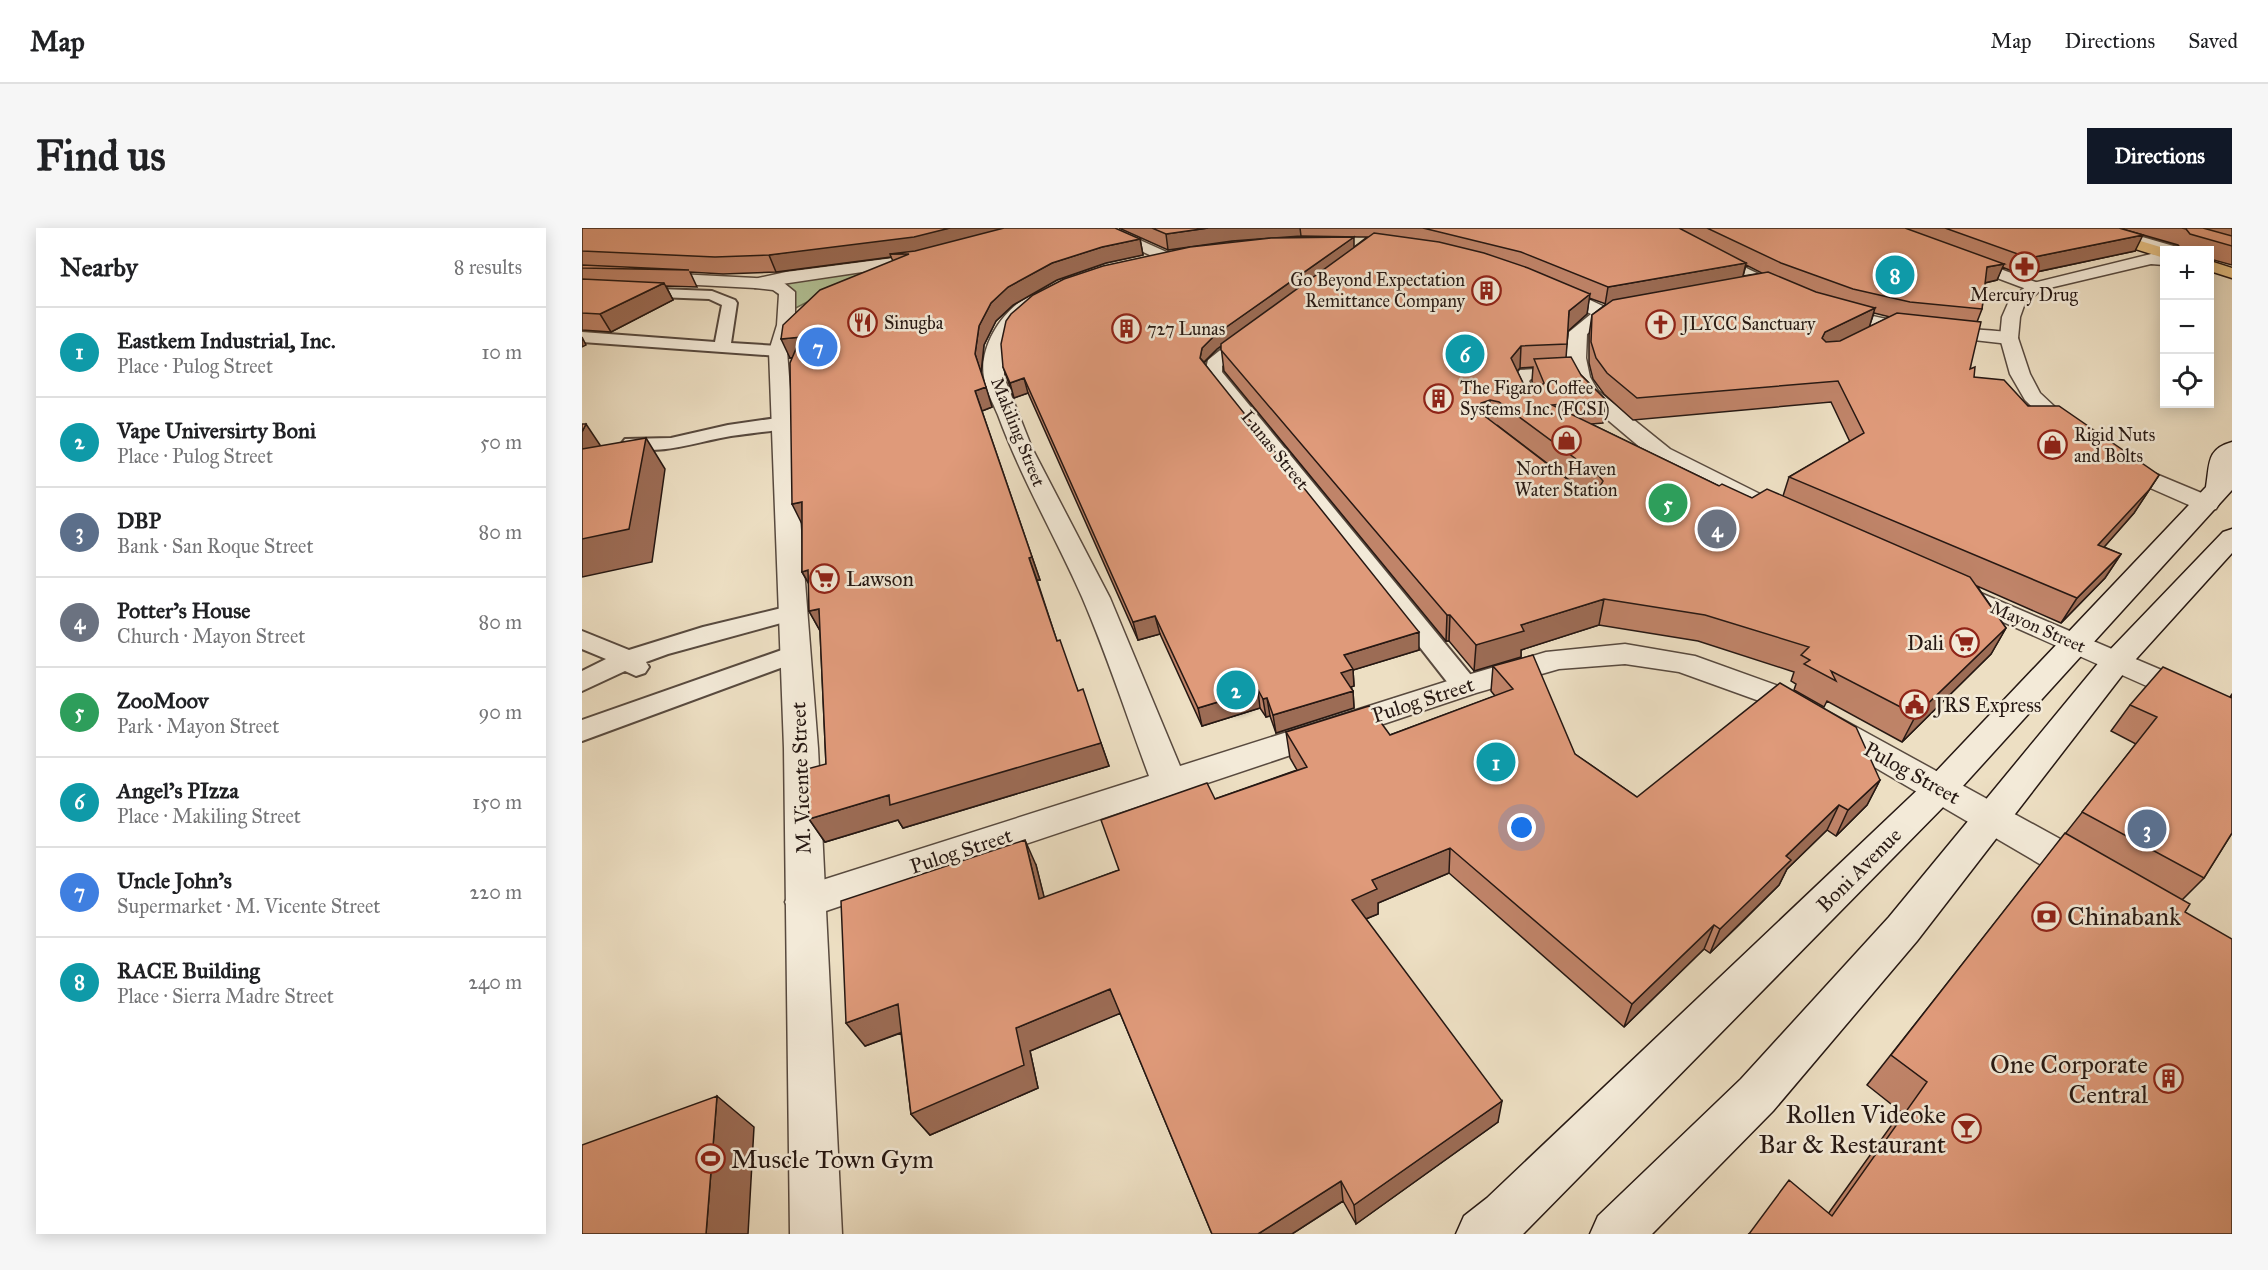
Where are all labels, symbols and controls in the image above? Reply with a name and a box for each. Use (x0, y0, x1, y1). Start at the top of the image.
text: Map (30, 24, 85, 59)
text: Map (1991, 28, 2032, 54)
text: Directions (2065, 28, 2155, 54)
text: Saved (2188, 28, 2238, 54)
button: Directions (2087, 128, 2232, 184)
text: Find us (36, 130, 166, 182)
map controls (2160, 246, 2214, 408)
button: + (2160, 246, 2214, 300)
pharmacy icon: Mercury Drug (2008, 250, 2040, 282)
text: Nearby (60, 251, 138, 283)
pin: 8 (1876, 252, 1914, 298)
text: 8 results (454, 255, 522, 279)
place label: Go Beyond Expectation Remittance Company (1290, 269, 1466, 312)
building icon: Go Beyond Expectation Remittance Company (1470, 274, 1502, 306)
place label: Mercury Drug (1970, 284, 2079, 307)
button: − (2160, 300, 2214, 354)
restaurant icon: Sinugba (847, 307, 879, 339)
church icon: JLYCC Sanctuary (1645, 308, 1677, 340)
place label: Sinugba (884, 312, 944, 335)
building icon: 727 Lunas (1110, 313, 1142, 345)
place label: JLYCC Sanctuary (1680, 313, 1816, 336)
place label: 727 Lunas (1147, 318, 1225, 340)
pin: 7 (798, 324, 838, 370)
text: Eastkem Industrial, Inc. (117, 327, 335, 354)
pin: 6 (1446, 332, 1484, 376)
text: 1 (76, 340, 83, 364)
text: 10 m (481, 340, 522, 364)
text: Place · Pulog Street (117, 354, 273, 378)
button: locate (2160, 354, 2214, 408)
street label: Makiling Street (985, 374, 1050, 491)
place label: The Figaro Coffee Systems Inc. (FCSI) (1460, 377, 1610, 421)
building icon: The Figaro Coffee Systems Inc. (FCSI) (1423, 382, 1455, 414)
street label: Lunas Street (1236, 406, 1314, 494)
text: Vape Universirty Boni (117, 417, 316, 444)
shop icon: North Haven Water Station (1550, 424, 1582, 456)
place label: Rigid Nuts and Bolts (2074, 424, 2155, 467)
shop icon: Rigid Nuts and Bolts (2037, 429, 2069, 461)
text: 2 (75, 430, 84, 454)
text: 50 m (480, 430, 522, 454)
text: Place · Pulog Street (117, 444, 273, 468)
place label: North Haven Water Station (1515, 458, 1618, 501)
pin: 5 (1648, 480, 1688, 526)
pin: 4 (1698, 506, 1736, 552)
text: DBP (117, 507, 161, 534)
text: 3 (76, 520, 84, 544)
text: 80 m (479, 520, 522, 544)
text: Bank · San Roque Street (117, 534, 314, 558)
supermarket icon: Lawson (809, 563, 841, 595)
place label: Lawson (846, 566, 914, 592)
street label: Mayon Street (1987, 596, 2090, 658)
text: Potter's House (117, 597, 250, 624)
text: 4 (74, 610, 85, 634)
text: 80 m (479, 610, 522, 634)
text: Church · Mayon Street (117, 624, 305, 648)
supermarket icon: Dali (1949, 627, 1981, 659)
place label: Dali (1907, 630, 1944, 656)
pin: 2 (1216, 668, 1256, 712)
street label: Pulog Street (1369, 671, 1478, 729)
text: ZooMoov (117, 687, 208, 714)
public building icon: JRS Express (1898, 689, 1930, 721)
place label: JRS Express (1933, 692, 2041, 718)
text: 5 (75, 700, 84, 724)
text: 90 m (479, 700, 522, 724)
street label: M. Vicente Street (785, 701, 817, 855)
text: Park · Mayon Street (117, 714, 279, 738)
street label: Pulog Street (1859, 736, 1965, 810)
pin: 1 (1476, 740, 1516, 784)
text: Angel's PIzza (117, 777, 239, 804)
text: 6 (74, 790, 85, 814)
text: 150 m (472, 790, 522, 814)
text: Place · Makiling Street (117, 804, 301, 828)
pin: 3 (2128, 806, 2166, 852)
your location (1507, 813, 1536, 842)
street label: Pulog Street (907, 822, 1016, 880)
street label: Boni Avenue (1811, 822, 1907, 918)
text: Uncle John's (117, 867, 232, 894)
text: 7 (74, 880, 85, 904)
text: 220 m (470, 880, 522, 904)
text: Supermarket · M. Vicente Street (117, 894, 380, 918)
bank icon: Chinabank (2030, 900, 2062, 932)
place label: Chinabank (2067, 900, 2182, 932)
text: RACE Building (117, 957, 260, 984)
text: 8 (74, 970, 85, 994)
text: 240 m (468, 970, 522, 994)
text: Place · Sierra Madre Street (117, 984, 334, 1008)
place label: One Corporate Central (1990, 1048, 2148, 1110)
building icon: One Corporate Central (2153, 1063, 2185, 1095)
place label: Rollen Videoke Bar & Restaurant (1758, 1098, 1946, 1160)
bar icon: Rollen Videoke Bar & Restaurant (1951, 1113, 1983, 1145)
sports icon: Muscle Town Gym (694, 1143, 726, 1175)
place label: Muscle Town Gym (731, 1143, 934, 1175)

